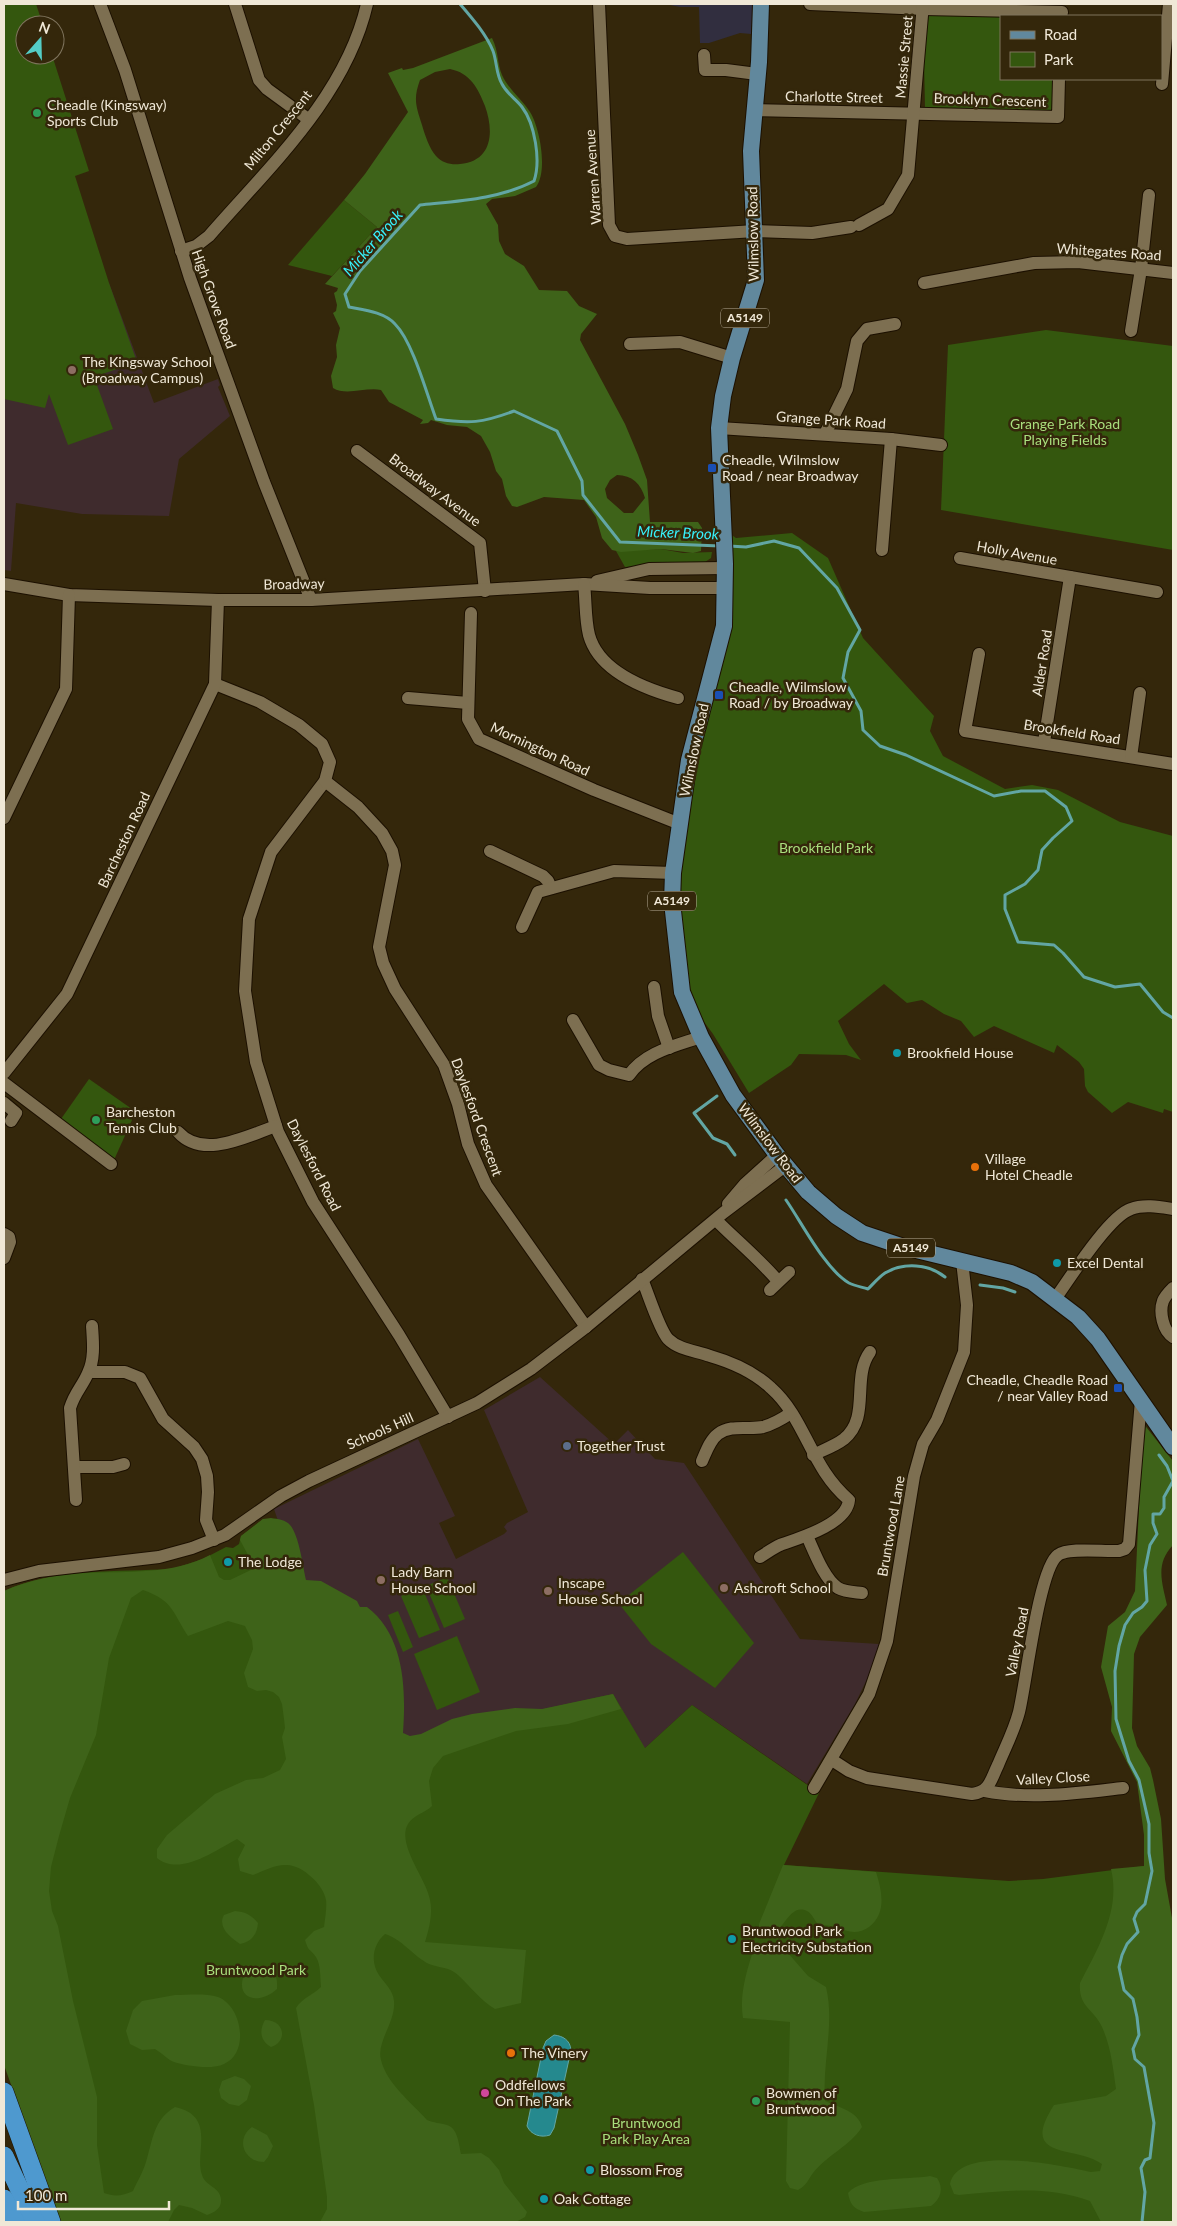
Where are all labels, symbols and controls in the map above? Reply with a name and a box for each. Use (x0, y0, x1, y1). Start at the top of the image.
north arrow (15, 15, 65, 65)
street label: Massie Street (891, 15, 916, 99)
legend (1000, 15, 1162, 80)
text: N (37, 17, 53, 37)
text: Road (1044, 25, 1077, 43)
text: Park (1044, 50, 1074, 68)
street label: Milton Crescent (240, 86, 315, 173)
street label: Charlotte Street (785, 87, 883, 106)
street label: Brooklyn Crescent (933, 89, 1047, 110)
place label: Cheadle (Kingsway) Sports Club (47, 96, 167, 129)
marker: Cheadle (Kingsway) Sports Club (31, 107, 43, 119)
street label: Warren Avenue (581, 129, 604, 225)
street label: Wilmslow Road (743, 186, 762, 282)
water label: Micker Brook (339, 205, 406, 279)
street label: Whitegates Road (1056, 239, 1162, 264)
street label: High Grove Road (189, 247, 240, 351)
road number: A5149 (721, 308, 769, 328)
place label: The Kingsway School (Broadway Campus) (82, 353, 212, 386)
marker: The Kingsway School (Broadway Campus) (66, 364, 78, 376)
street label: Grange Park Road (776, 407, 886, 432)
park label: Grange Park Road Playing Fields (1010, 415, 1120, 448)
street label: Broadway Avenue (386, 450, 485, 530)
place label: Cheadle, Wilmslow Road / near Broadway (722, 451, 859, 484)
marker: Cheadle, Wilmslow Road / near Broadway (706, 462, 718, 474)
water label: Micker Brook (637, 522, 720, 542)
street label: Holly Avenue (976, 537, 1059, 568)
street label: Broadway (263, 574, 326, 593)
street label: Alder Road (1028, 628, 1055, 698)
place label: Cheadle, Wilmslow Road / by Broadway (729, 678, 854, 711)
marker: Cheadle, Wilmslow Road / by Broadway (713, 689, 725, 701)
street label: Wilmslow Road (675, 702, 712, 798)
street label: Brookfield Road (1022, 715, 1122, 748)
street label: Mornington Road (488, 718, 592, 779)
street label: Barcheston Road (94, 789, 153, 891)
park label: Brookfield Park (779, 839, 874, 856)
road number: A5149 (648, 891, 696, 910)
place label: Brookfield House (907, 1044, 1014, 1061)
marker: Brookfield House (891, 1047, 903, 1059)
street label: Daylesford Crescent (448, 1055, 507, 1178)
street label: Wilmslow Road (735, 1100, 806, 1186)
place label: Barcheston Tennis Club (106, 1103, 177, 1136)
marker: Barcheston Tennis Club (90, 1114, 102, 1126)
street label: Daylesford Road (284, 1116, 345, 1214)
place label: Village Hotel Cheadle (985, 1150, 1073, 1183)
marker: Village Hotel Cheadle (969, 1161, 981, 1173)
road number: A5149 (887, 1238, 935, 1258)
place label: Excel Dental (1067, 1254, 1144, 1271)
marker: Excel Dental (1051, 1257, 1063, 1269)
place label: Cheadle, Cheadle Road / near Valley Road (967, 1371, 1108, 1404)
marker: Cheadle, Cheadle Road / near Valley Road (1112, 1382, 1124, 1394)
street label: Schools Hill (344, 1408, 416, 1453)
place label: Together Trust (577, 1437, 665, 1454)
marker: Together Trust (561, 1440, 573, 1452)
street label: Bruntwood Lane (873, 1474, 908, 1578)
place label: The Lodge (238, 1553, 302, 1570)
marker: The Lodge (222, 1556, 234, 1568)
place label: Lady Barn House School (391, 1563, 475, 1596)
marker: Lady Barn House School (375, 1574, 387, 1586)
place label: Inscape House School (558, 1574, 642, 1607)
place label: Ashcroft School (734, 1579, 831, 1596)
marker: Ashcroft School (718, 1582, 730, 1594)
marker: Inscape House School (542, 1585, 554, 1597)
street label: Valley Road (1001, 1606, 1032, 1678)
street label: Valley Close (1016, 1767, 1090, 1788)
place label: Bruntwood Park Electricity Substation (742, 1922, 872, 1955)
marker: Bruntwood Park Electricity Substation (726, 1933, 738, 1945)
park label: Bruntwood Park (206, 1961, 307, 1978)
place label: The Vinery (521, 2044, 589, 2061)
marker: The Vinery (505, 2047, 517, 2059)
place label: Oddfellows On The Park (495, 2076, 572, 2109)
place label: Bowmen of Bruntwood (766, 2084, 837, 2117)
marker: Oddfellows On The Park (479, 2087, 491, 2099)
marker: Bowmen of Bruntwood (750, 2095, 762, 2107)
park label: Bruntwood Park Play Area (602, 2114, 690, 2147)
place label: Blossom Frog (600, 2161, 683, 2178)
marker: Blossom Frog (584, 2164, 596, 2176)
scale bar (18, 2178, 169, 2210)
text: 100 m (25, 2186, 67, 2204)
place label: Oak Cottage (554, 2190, 631, 2207)
marker: Oak Cottage (538, 2193, 550, 2205)

